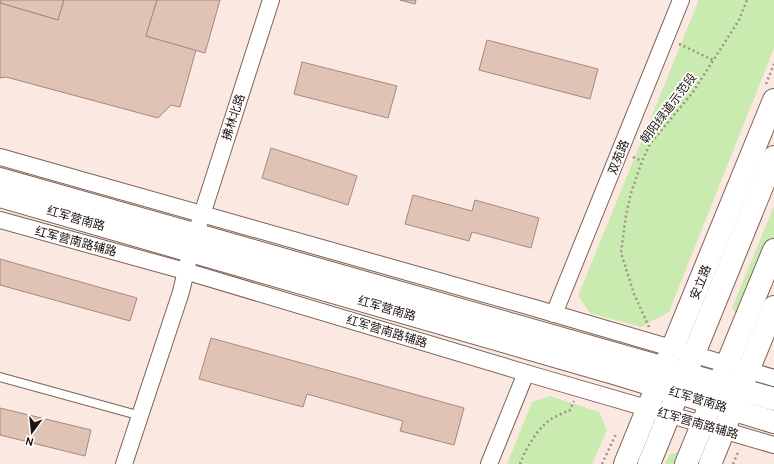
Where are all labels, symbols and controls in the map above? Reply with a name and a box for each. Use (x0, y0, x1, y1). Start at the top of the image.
street label: 朝阳绿道示范段 (637, 70, 699, 146)
street label: 拂林北路 (218, 92, 248, 142)
street label: 双苑路 (604, 137, 632, 177)
street label: 红军营南路 (45, 203, 107, 233)
street label: 红军营南路辅路 (33, 223, 119, 259)
street label: 安立路 (686, 262, 714, 302)
street label: 红军营南路 (356, 293, 418, 323)
street label: 红军营南路辅路 (345, 312, 429, 350)
street label: 红军营南路 (667, 383, 729, 415)
street label: 红军营南路辅路 (656, 404, 740, 442)
north arrow (12, 412, 52, 452)
text: N (24, 434, 35, 449)

